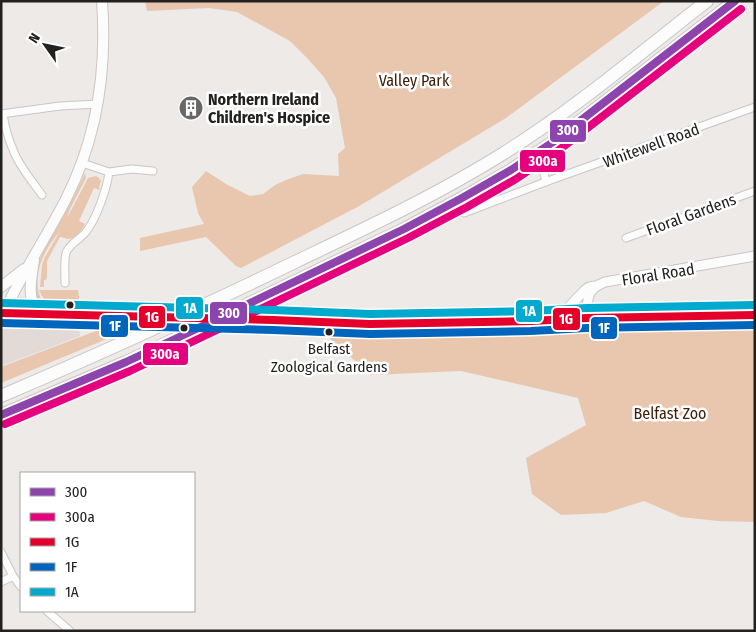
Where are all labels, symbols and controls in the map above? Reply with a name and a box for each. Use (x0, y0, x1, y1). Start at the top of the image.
north arrow (20, 20, 70, 70)
text: N (25, 30, 44, 46)
park label: Valley Park (379, 71, 450, 90)
place label: Northern Ireland Children's Hospice (208, 90, 330, 127)
building icon: Northern Ireland Children's Hospice (178, 95, 204, 121)
line badge: 300 (549, 119, 587, 143)
street label: Whitewell Road (600, 119, 702, 172)
text: 300 (556, 122, 579, 139)
line badge: 300a (519, 149, 566, 173)
text: 300a (528, 153, 557, 170)
street label: Floral Gardens (644, 189, 739, 239)
street label: Floral Road (620, 259, 696, 290)
line badge: 1A (175, 296, 204, 320)
line badge: 1A (515, 299, 543, 323)
unlabelled marker (65, 300, 75, 310)
text: 1A (183, 300, 197, 317)
line badge: 300 (209, 301, 248, 325)
text: 1A (522, 303, 536, 320)
line badge: 1G (138, 305, 166, 329)
text: 300 (217, 305, 240, 322)
line badge: 1G (552, 307, 581, 331)
text: 1G (145, 309, 159, 326)
text: 1G (559, 311, 573, 328)
line badge: 1F (100, 314, 129, 338)
line badge: 1F (590, 316, 618, 340)
text: 1F (109, 318, 122, 335)
text: 1F (598, 320, 611, 337)
unlabelled marker (179, 323, 189, 333)
marker: Belfast Zoological Gardens (324, 327, 334, 337)
place label: Belfast Zoological Gardens (271, 340, 387, 376)
line badge: 300a (142, 342, 189, 366)
text: 300a (150, 346, 179, 363)
park label: Belfast Zoo (633, 404, 707, 423)
legend (20, 472, 195, 612)
text: 300 (65, 483, 87, 501)
text: 300a (65, 508, 95, 526)
text: 1G (65, 533, 79, 551)
text: 1F (65, 558, 78, 576)
text: 1A (65, 583, 79, 601)

